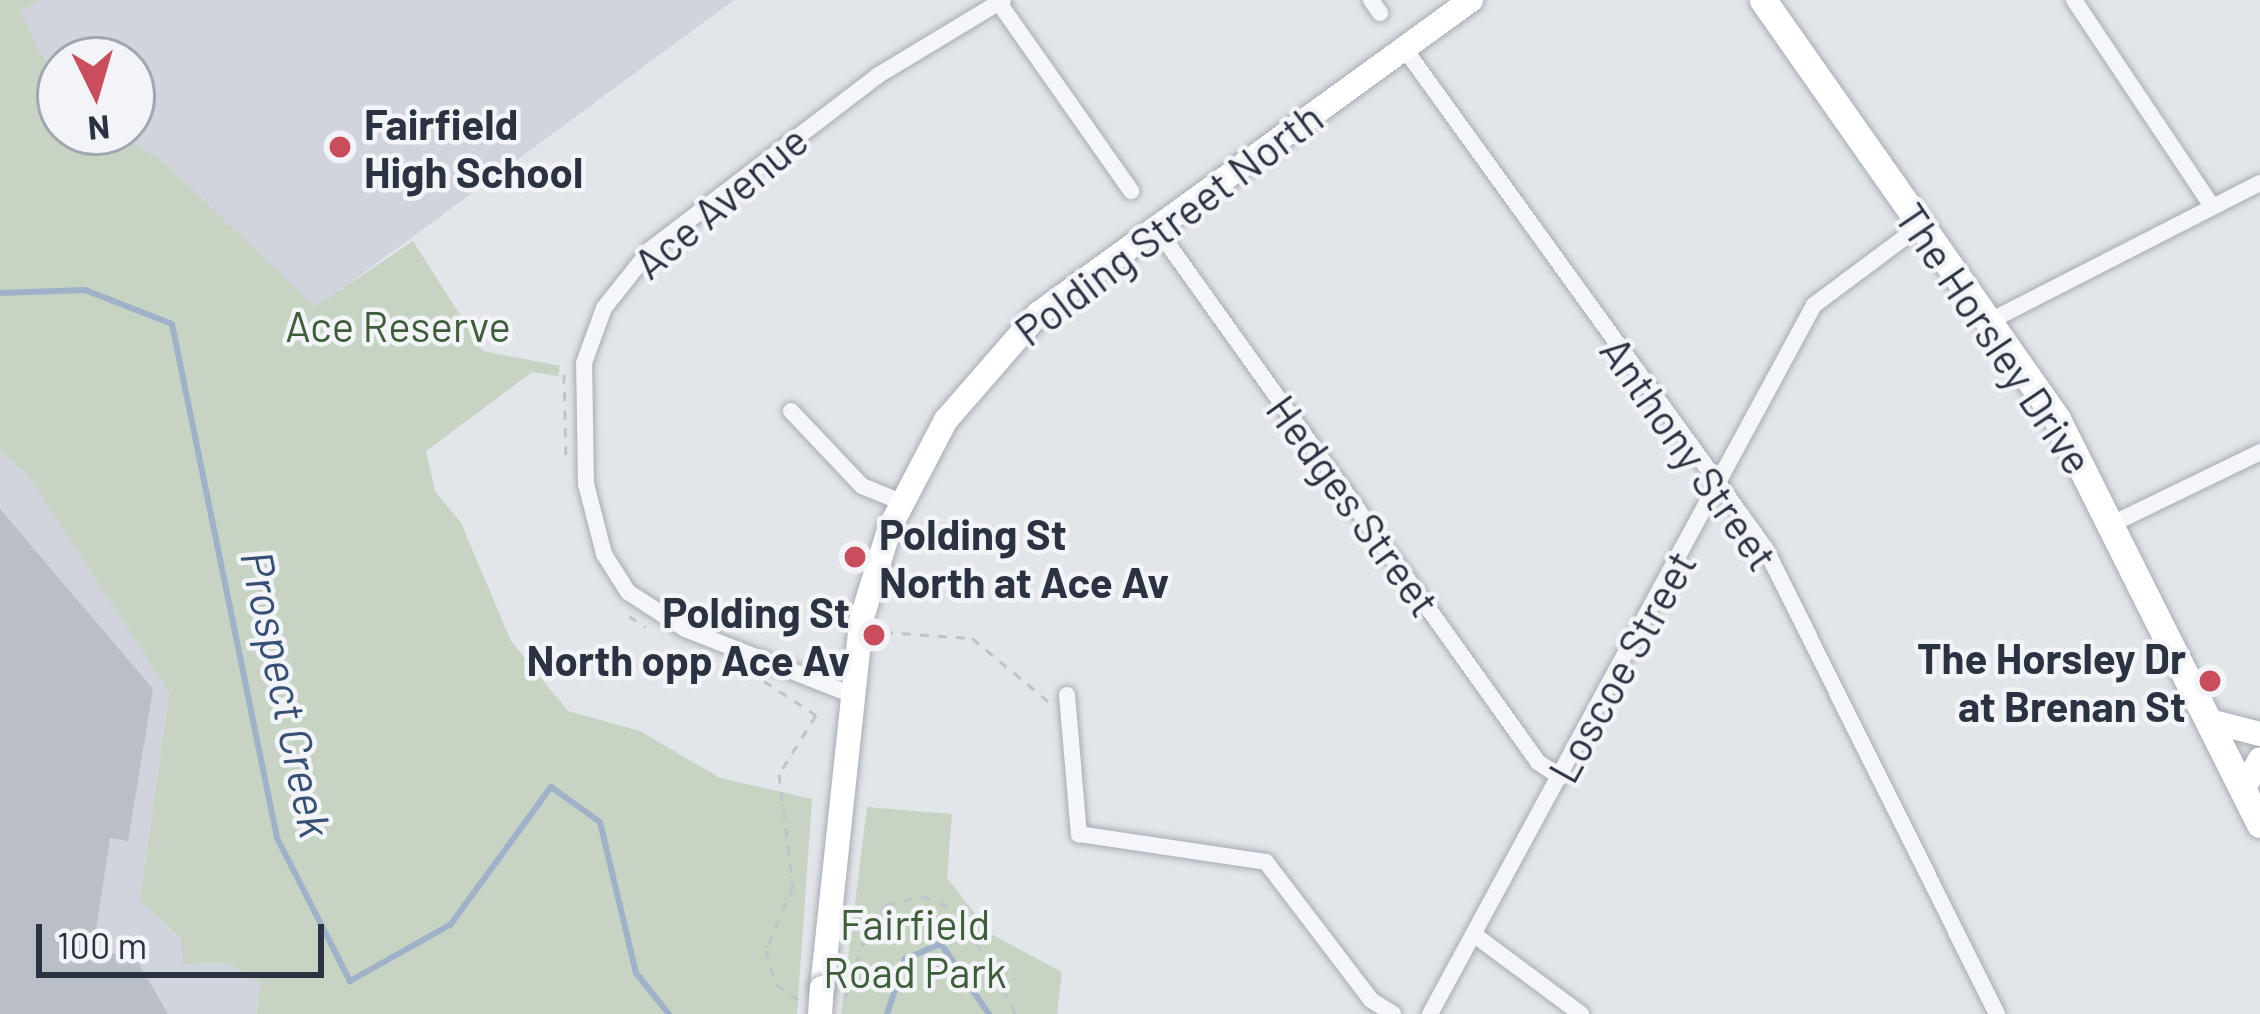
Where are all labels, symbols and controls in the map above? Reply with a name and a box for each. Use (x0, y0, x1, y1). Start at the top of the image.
north arrow (36, 36, 156, 156)
street label: Polding Street North (1004, 91, 1332, 355)
place label: Fairfield High School (364, 98, 583, 196)
text: N (86, 108, 112, 150)
street label: Ace Avenue (623, 114, 817, 288)
marker: Fairfield High School (327, 134, 353, 160)
street label: The Horsley Drive (1886, 193, 2104, 483)
park label: Ace Reserve (285, 300, 511, 350)
street label: Anthony Street (1591, 327, 1789, 579)
street label: Hedges Street (1257, 385, 1451, 625)
place label: Polding St North at Ace Av (879, 508, 1169, 606)
street label: Loscoe Street (1537, 541, 1705, 791)
marker: Polding St North at Ace Av (842, 544, 868, 570)
water label: Prospect Creek (230, 546, 344, 842)
place label: Polding St North opp Ace Av (527, 586, 850, 684)
marker: Polding St North opp Ace Av (861, 622, 887, 648)
place label: The Horsley Dr at Brenan St (1917, 632, 2186, 730)
marker: The Horsley Dr at Brenan St (2197, 668, 2223, 694)
park label: Fairfield Road Park (823, 898, 1007, 996)
scale bar (42, 900, 330, 974)
text: 100 m (57, 923, 147, 966)

